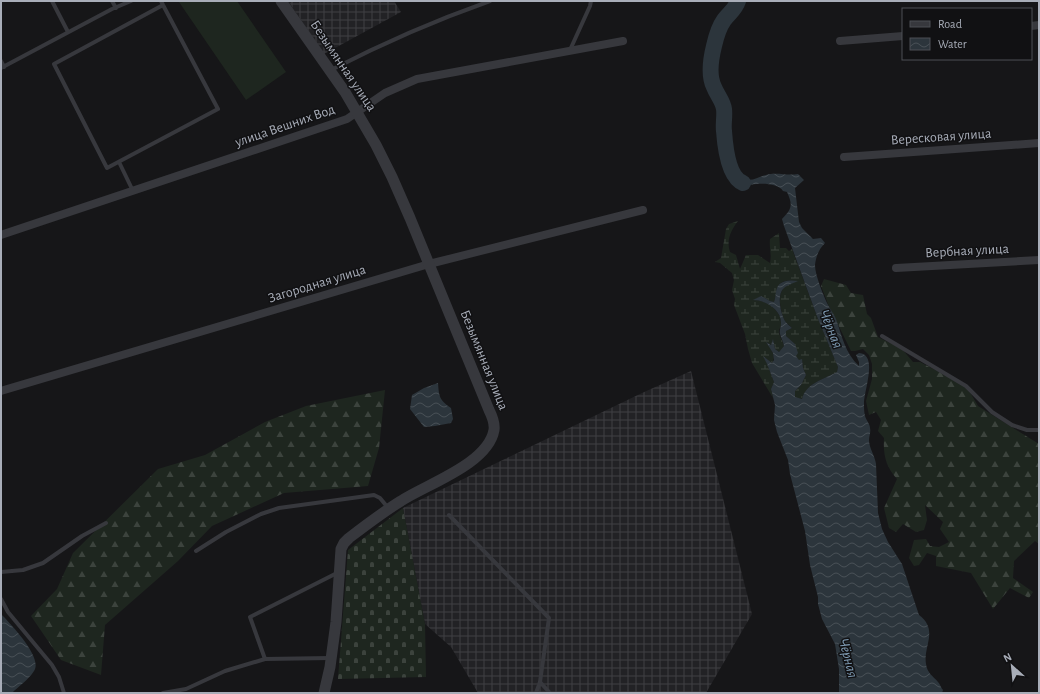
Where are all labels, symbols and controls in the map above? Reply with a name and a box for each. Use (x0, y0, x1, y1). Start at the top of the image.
legend (902, 8, 1032, 60)
street label: Безымянная улица (307, 18, 379, 115)
text: Road (938, 18, 962, 30)
text: Water (938, 38, 967, 50)
street label: улица Вешних Вод (232, 102, 337, 150)
street label: Вересковая улица (890, 126, 992, 148)
street label: Вербная улица (925, 242, 1010, 260)
street label: Загородная улица (266, 262, 368, 306)
street label: Безымянная улица (458, 308, 511, 413)
water label: Чёрная (817, 308, 845, 350)
water label: Чёрная (836, 637, 860, 679)
north arrow (992, 646, 1032, 686)
text: N (1002, 651, 1014, 664)

